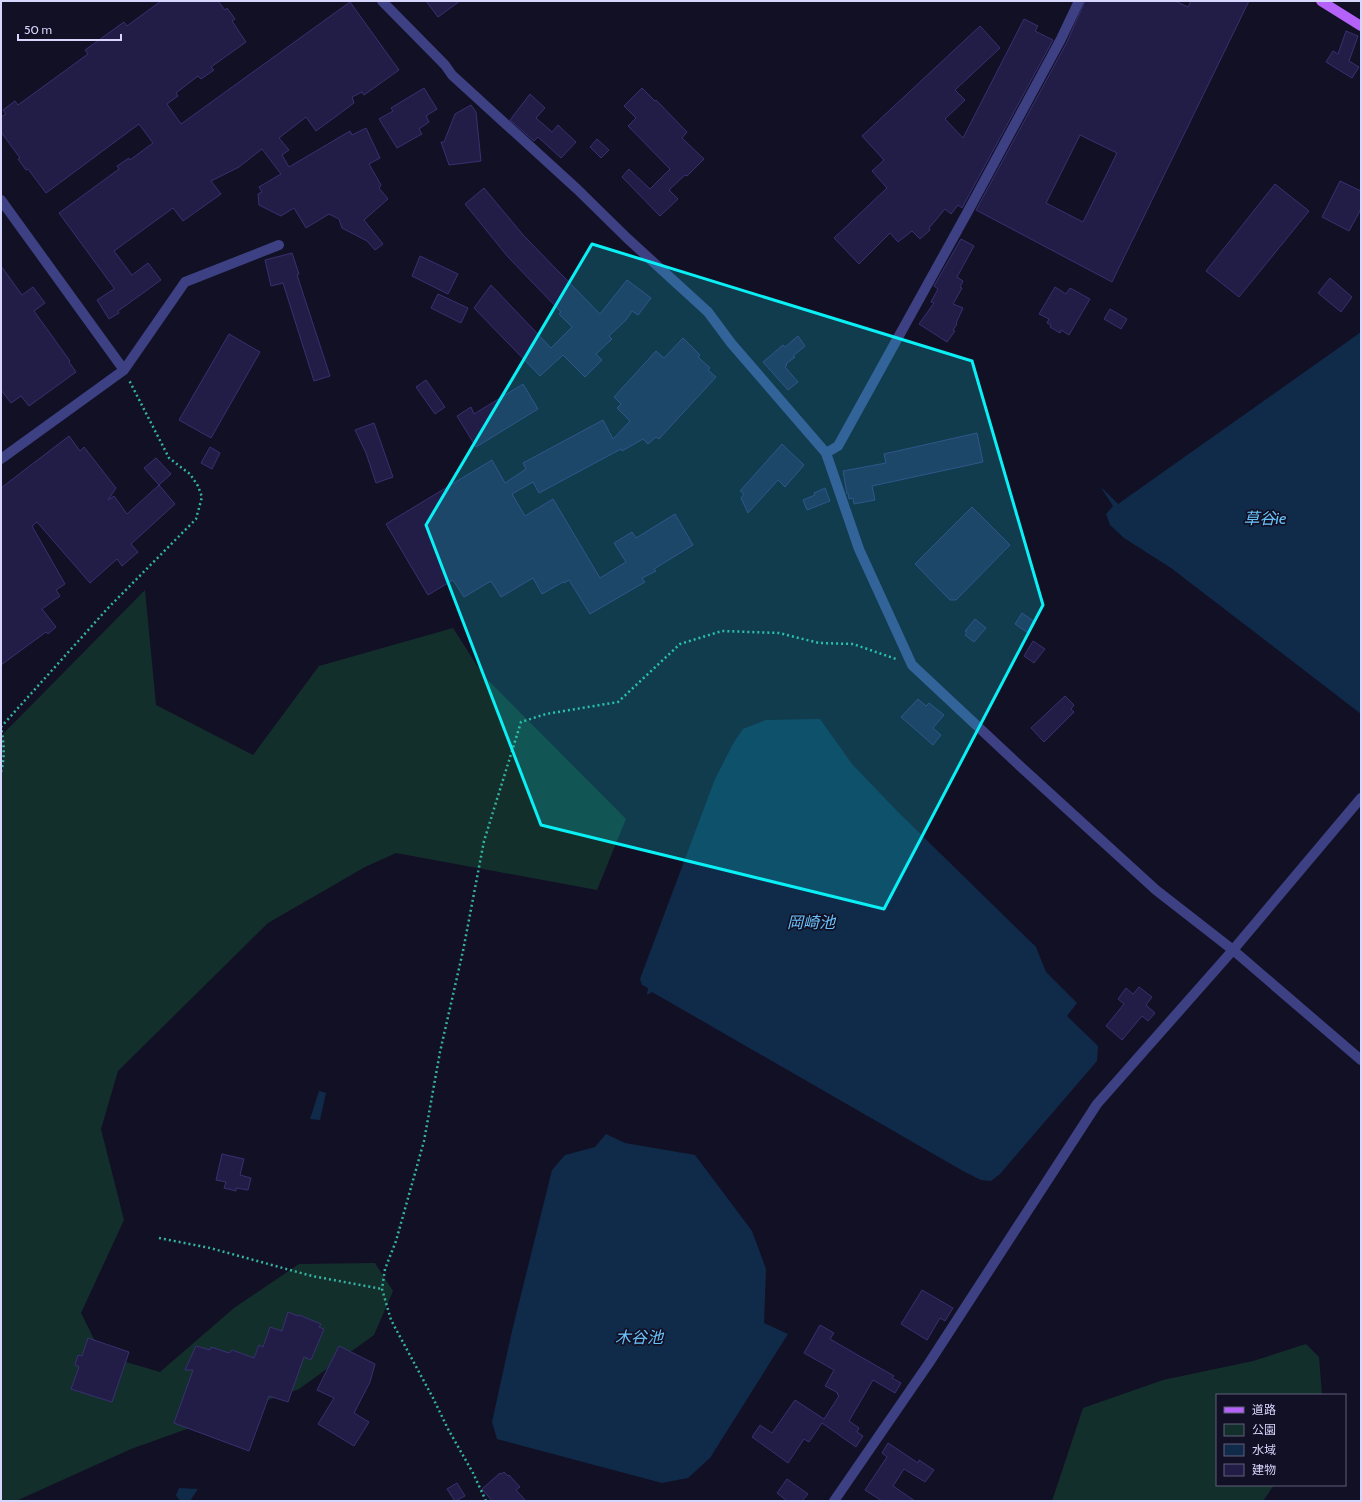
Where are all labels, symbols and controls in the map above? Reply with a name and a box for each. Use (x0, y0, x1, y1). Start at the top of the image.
scale bar (18, 16, 121, 42)
text: 50 m (24, 22, 52, 37)
water label: 草谷ie (1244, 509, 1286, 528)
water label: 岡崎池 (787, 913, 837, 932)
water label: 木谷池 (615, 1328, 665, 1347)
legend (1216, 1394, 1346, 1486)
text: 道路 (1252, 1402, 1276, 1417)
text: 公園 (1252, 1422, 1276, 1437)
text: 水域 (1252, 1442, 1276, 1457)
text: 建物 (1252, 1462, 1276, 1477)

